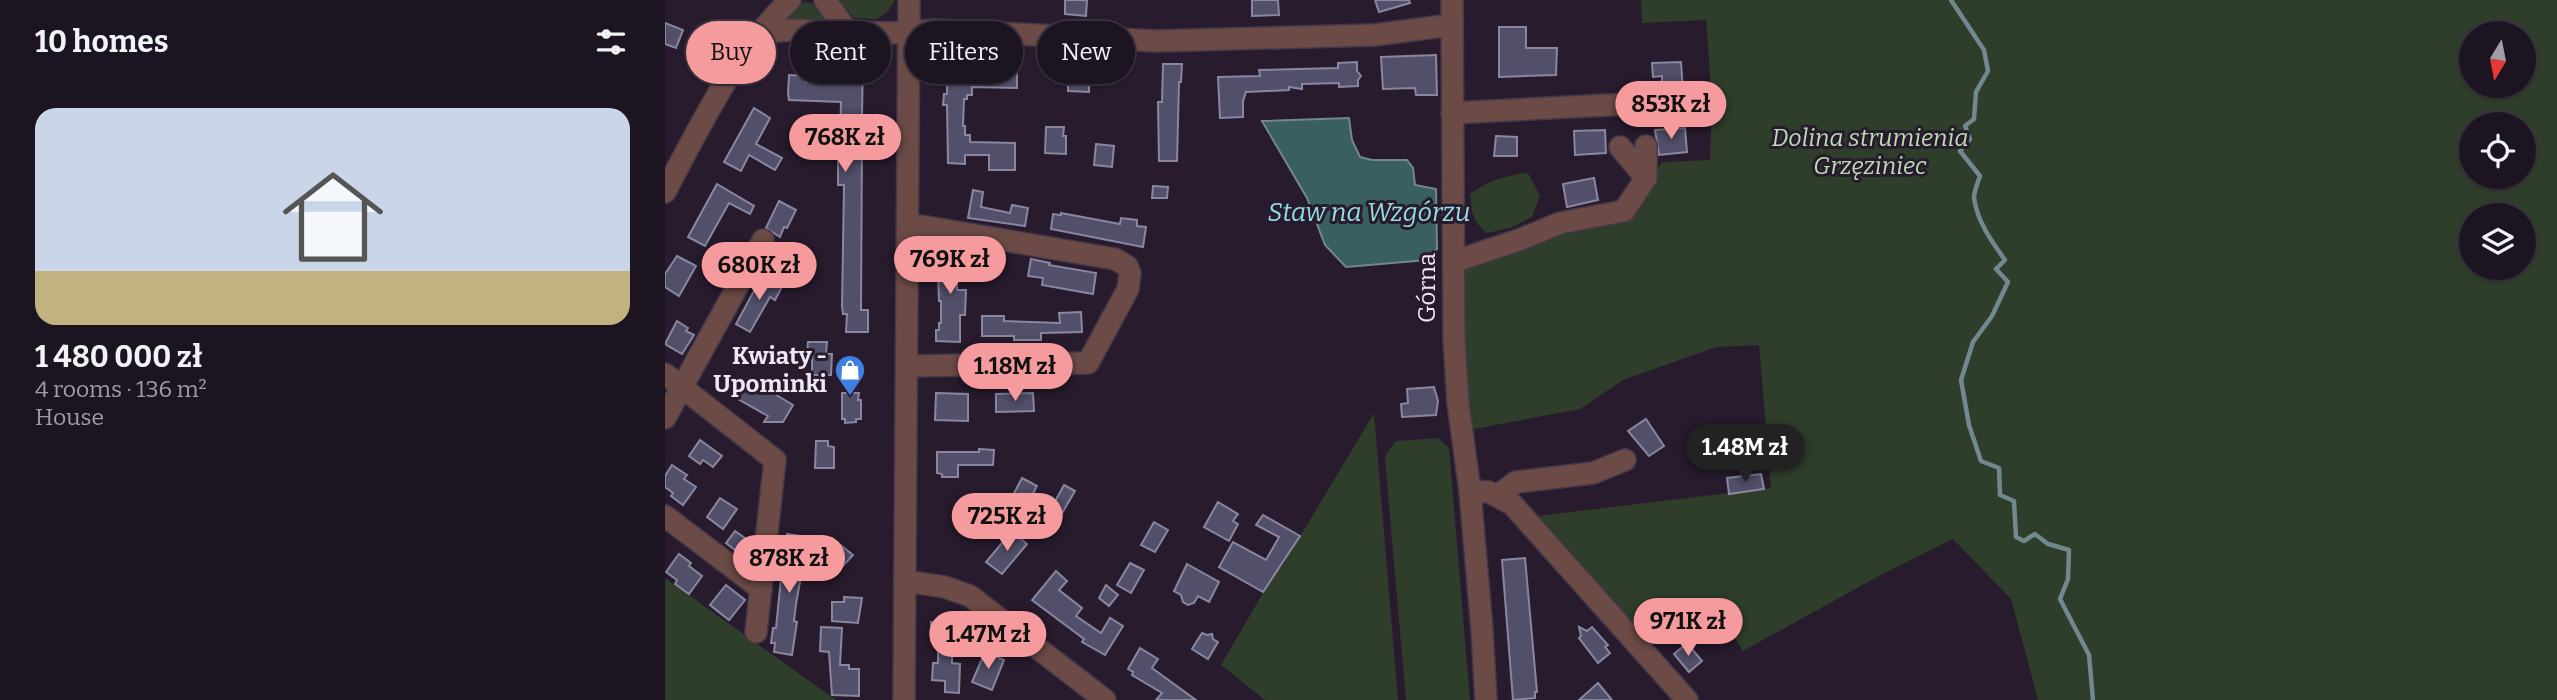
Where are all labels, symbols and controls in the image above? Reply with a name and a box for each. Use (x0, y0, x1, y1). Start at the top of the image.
chip: Buy (686, 21, 776, 84)
chip: Rent (790, 21, 891, 84)
chip: Filters (905, 21, 1023, 84)
chip: New (1037, 21, 1135, 84)
north arrow (2459, 21, 2536, 98)
map controls (2459, 21, 2536, 280)
icon: filters (592, 23, 630, 61)
text: 10 homes (35, 24, 169, 60)
pin: 853K zł (1606, 82, 1736, 141)
text: 853K zł (1631, 90, 1711, 118)
button: locate (2459, 112, 2536, 189)
pin: 768K zł (780, 114, 910, 174)
text: 768K zł (805, 123, 885, 151)
park label: Dolina strumienia Grzęziniec (1771, 124, 1969, 180)
icon: home (270, 154, 396, 280)
water label: Staw na Wzgórzu (1267, 197, 1471, 228)
button: layers (2459, 203, 2536, 280)
pin: 769K zł (885, 236, 1015, 296)
pin: 680K zł (694, 243, 824, 302)
text: 769K zł (910, 245, 990, 273)
text: 680K zł (718, 251, 800, 279)
street label: Górna (1413, 253, 1441, 323)
text: 1 480 000 zł (35, 339, 203, 375)
place label: Kwiaty - Upominki (713, 342, 827, 398)
pin: 1.18M zł (943, 344, 1087, 403)
text: 1.18M zł (974, 352, 1056, 380)
shop icon: Kwiaty - Upominki (833, 353, 867, 397)
text: 4 rooms · 136 m² (35, 375, 207, 403)
text: House (35, 403, 104, 431)
pin: 1.48M zł (1673, 424, 1817, 484)
text: 1.48M zł (1702, 433, 1788, 461)
pin: 725K zł (942, 494, 1072, 553)
text: 725K zł (968, 502, 1046, 530)
pin: 878K zł (724, 536, 854, 595)
text: 878K zł (749, 544, 829, 572)
pin: 971K zł (1623, 598, 1753, 658)
text: 971K zł (1650, 607, 1726, 635)
pin: 1.47M zł (916, 612, 1060, 671)
text: 1.47M zł (945, 620, 1031, 648)

